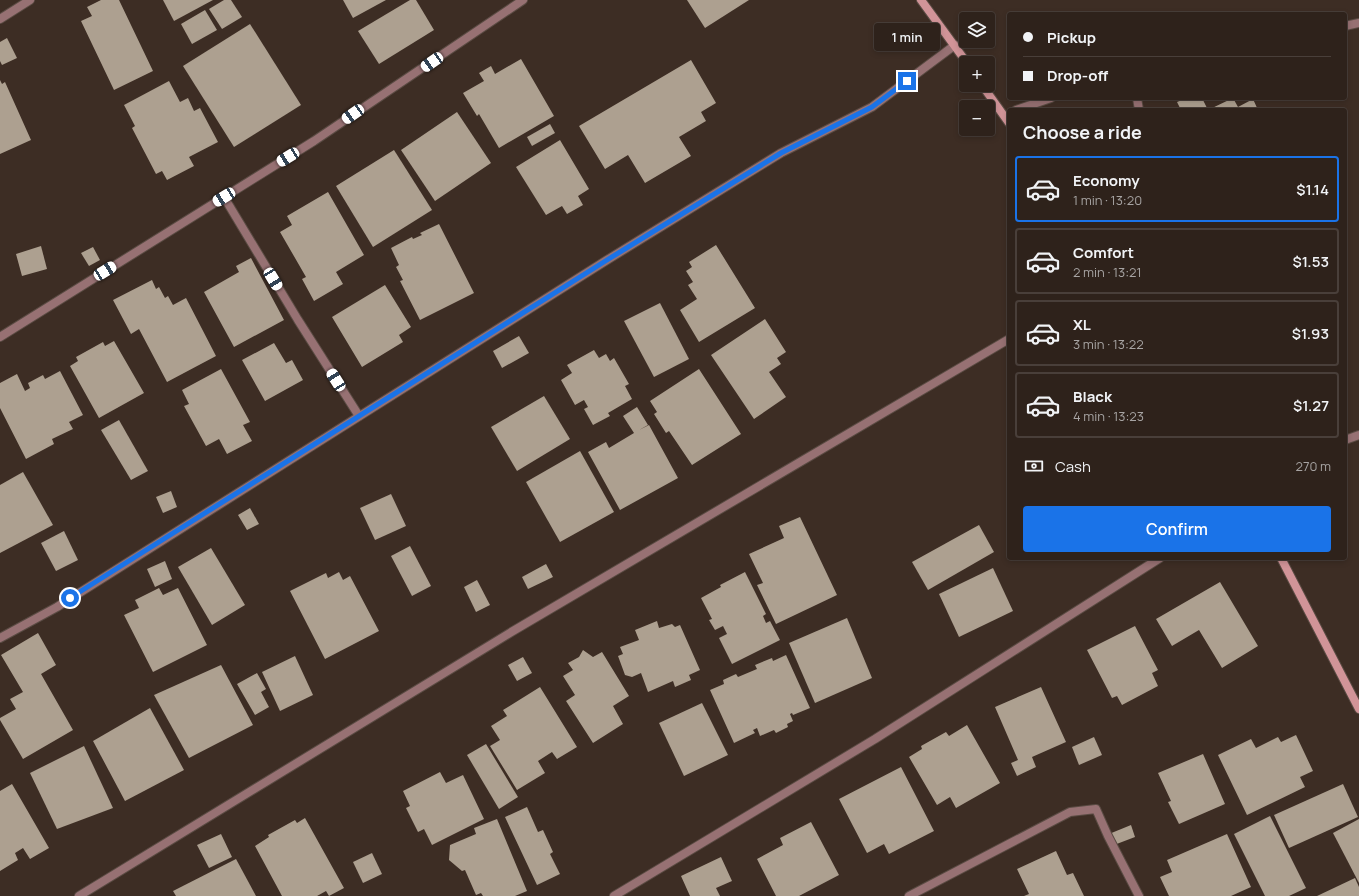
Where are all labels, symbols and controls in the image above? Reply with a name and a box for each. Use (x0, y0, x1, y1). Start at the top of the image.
map controls (959, 12, 995, 136)
button: layers (959, 12, 995, 48)
callout: 1 min (874, 23, 940, 51)
text: Pickup (1047, 27, 1096, 48)
text: 1 min (892, 28, 923, 46)
car (419, 50, 445, 74)
button: + (959, 56, 995, 92)
text: Drop-off (1047, 65, 1108, 86)
route end (898, 72, 916, 90)
button: − (959, 100, 995, 136)
car (340, 102, 366, 126)
text: Choose a ride (1023, 120, 1142, 144)
car (275, 146, 301, 168)
text: Economy (1073, 170, 1140, 191)
icon: car (1025, 171, 1061, 207)
text: $1.14 (1296, 179, 1329, 200)
car (211, 186, 237, 208)
text: 1 min · 13:20 (1073, 191, 1142, 209)
text: Comfort (1073, 242, 1134, 263)
icon: car (1025, 243, 1061, 279)
text: $1.53 (1292, 251, 1329, 272)
car (92, 260, 118, 282)
text: 2 min · 13:21 (1073, 263, 1142, 281)
car (262, 266, 284, 292)
text: XL (1073, 314, 1091, 335)
icon: car (1025, 315, 1061, 351)
text: $1.93 (1292, 323, 1329, 344)
text: 3 min · 13:22 (1073, 335, 1144, 353)
car (325, 367, 347, 393)
text: Black (1073, 386, 1112, 407)
icon: car (1025, 387, 1061, 423)
text: $1.27 (1293, 395, 1329, 416)
text: 4 min · 13:23 (1073, 407, 1144, 425)
icon: cash (1023, 455, 1045, 477)
text: Cash (1055, 456, 1091, 477)
text: 270 m (1296, 457, 1331, 475)
button: Confirm (1023, 506, 1331, 552)
route start (61, 589, 79, 607)

